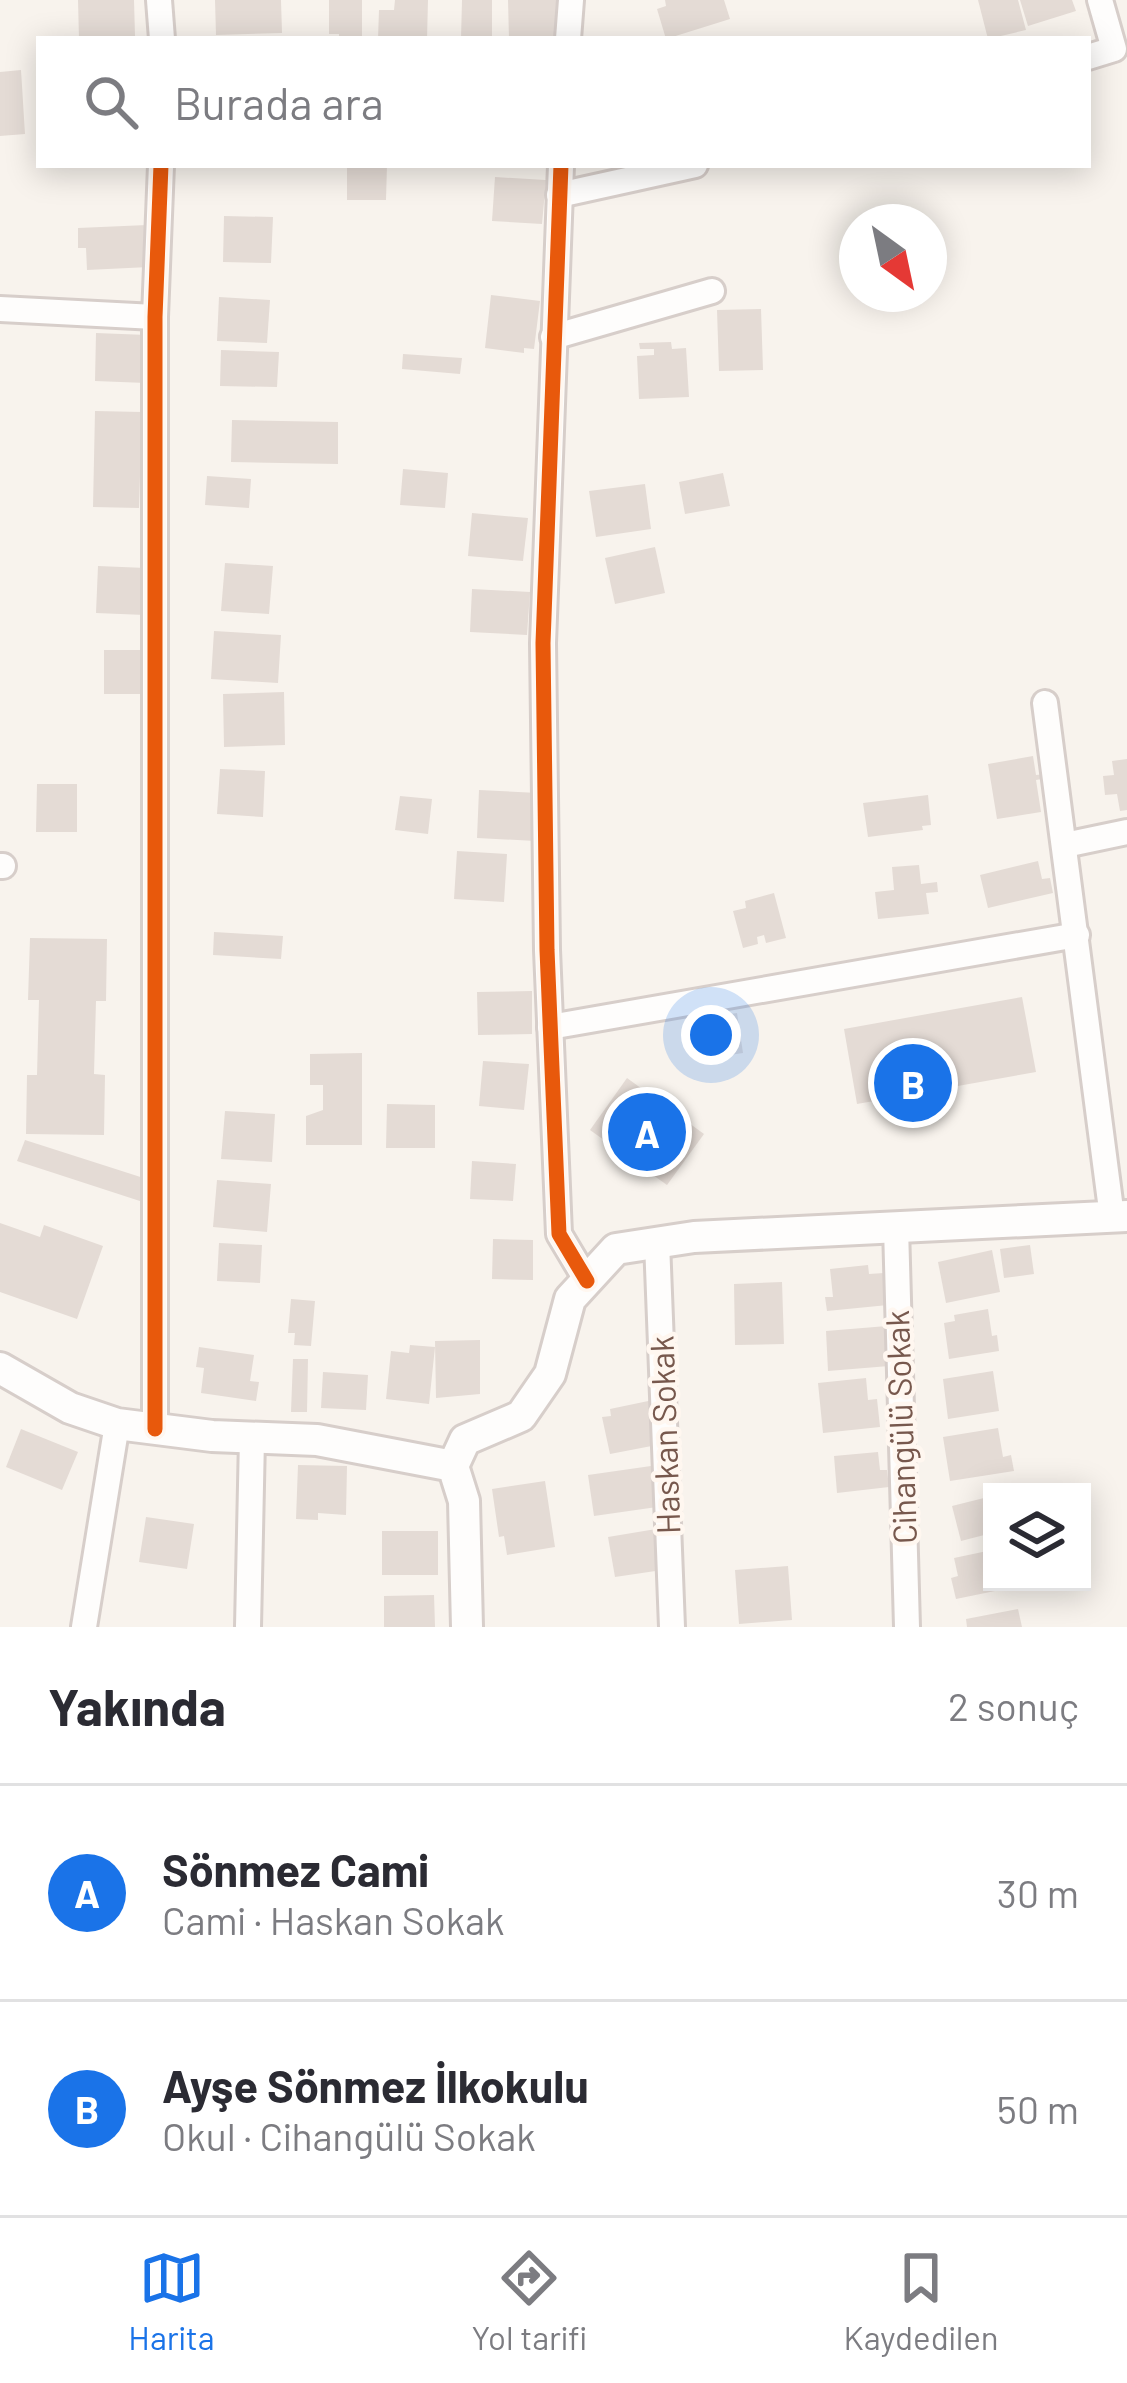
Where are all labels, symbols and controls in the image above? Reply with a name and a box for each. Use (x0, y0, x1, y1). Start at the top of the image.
search box (36, 36, 1091, 168)
icon: search (78, 69, 144, 135)
text: Burada ara (174, 75, 384, 129)
north arrow (839, 204, 947, 312)
your location (681, 1005, 741, 1065)
pin: B (874, 1038, 952, 1128)
pin: A (608, 1087, 686, 1177)
street label: Cihangülü Sokak (876, 1310, 924, 1545)
street label: Haskan Sokak (641, 1335, 687, 1535)
map controls (983, 1483, 1091, 1591)
button: layers (983, 1483, 1091, 1591)
text: Yakında (48, 1675, 226, 1736)
text: 2 sonuç (948, 1682, 1079, 1729)
text: Sönmez Cami (162, 1842, 429, 1896)
text: A (74, 1869, 100, 1916)
text: 30 m (997, 1869, 1079, 1916)
text: Cami · Haskan Sokak (162, 1896, 504, 1943)
text: Ayşe Sönmez İlkokulu (162, 2058, 589, 2112)
text: B (75, 2085, 99, 2132)
text: 50 m (997, 2085, 1079, 2132)
text: Okul · Cihangülü Sokak (162, 2112, 536, 2159)
tab: Harita (128, 2245, 215, 2357)
tab: Yol tarifi (471, 2245, 587, 2357)
tab: Kaydedilen (844, 2245, 999, 2357)

